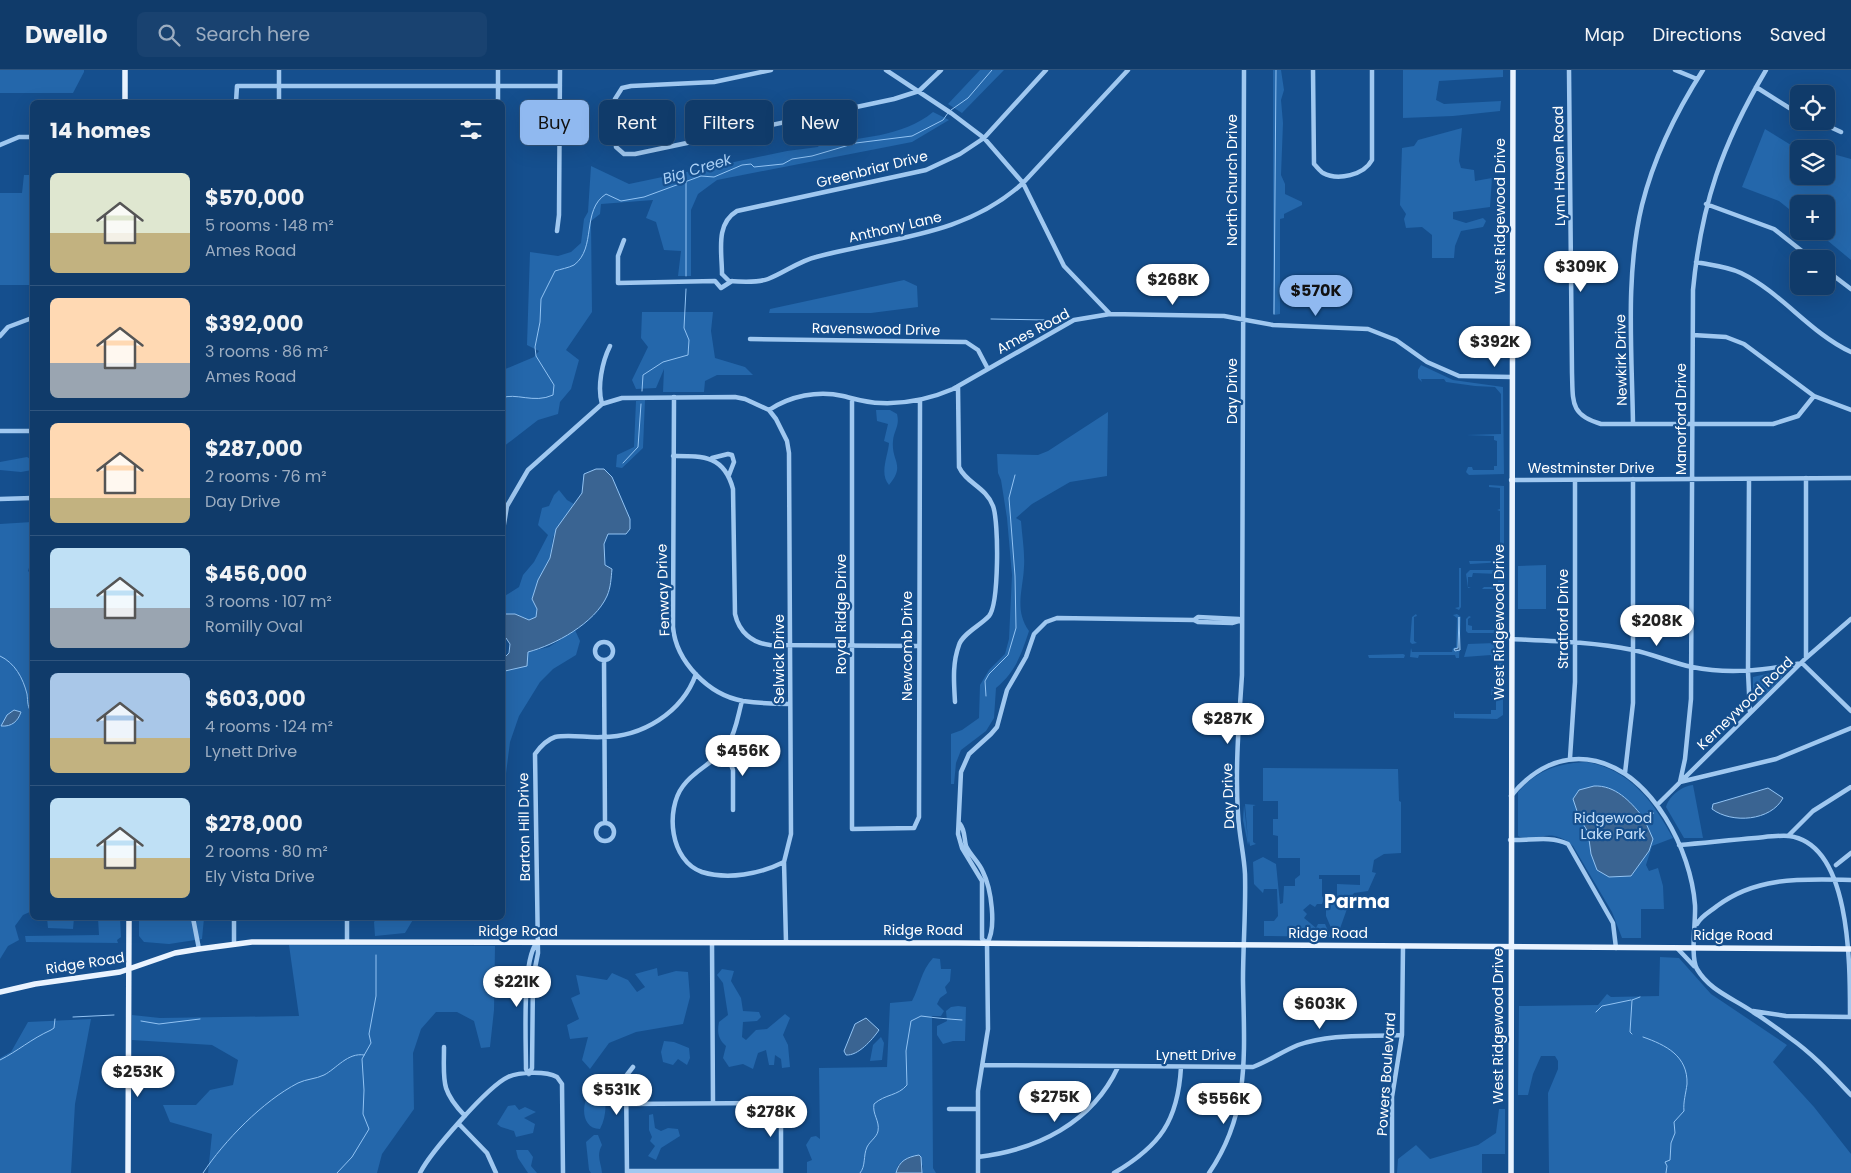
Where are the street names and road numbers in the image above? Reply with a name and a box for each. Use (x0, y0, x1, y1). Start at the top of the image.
street label: Lynn Haven Road (1548, 106, 1570, 226)
street label: North Church Drive (1222, 114, 1242, 246)
street label: West Ridgewood Drive (1490, 138, 1510, 294)
street label: Greenbriar Drive (814, 145, 930, 193)
street label: Anthony Lane (846, 206, 944, 247)
street label: Ames Road (993, 303, 1073, 359)
street label: Newkirk Drive (1610, 314, 1632, 406)
street label: Ravenswood Drive (812, 318, 941, 340)
street label: Day Drive (1222, 358, 1242, 424)
street label: Manorford Drive (1671, 363, 1691, 475)
street label: Westminster Drive (1528, 458, 1655, 478)
street label: Fenway Drive (651, 543, 675, 637)
street label: West Ridgewood Drive (1489, 544, 1509, 700)
street label: Royal Ridge Drive (831, 553, 851, 674)
street label: Stratford Drive (1553, 569, 1573, 669)
street label: Newcomb Drive (897, 591, 917, 701)
street label: Selwick Drive (769, 614, 789, 704)
street label: Kerneywood Road (1692, 652, 1798, 754)
street label: Day Drive (1217, 762, 1239, 829)
street label: Barton Hill Drive (513, 772, 535, 882)
street label: Ridge Road (883, 920, 963, 940)
street label: Ridge Road (478, 921, 558, 941)
street label: Ridge Road (1288, 923, 1368, 943)
street label: Ridge Road (1693, 925, 1773, 945)
street label: Ridge Road (44, 947, 126, 979)
street label: West Ridgewood Drive (1488, 948, 1508, 1104)
street label: Powers Boulevard (1372, 1011, 1400, 1137)
street label: Lynett Drive (1156, 1045, 1237, 1065)

